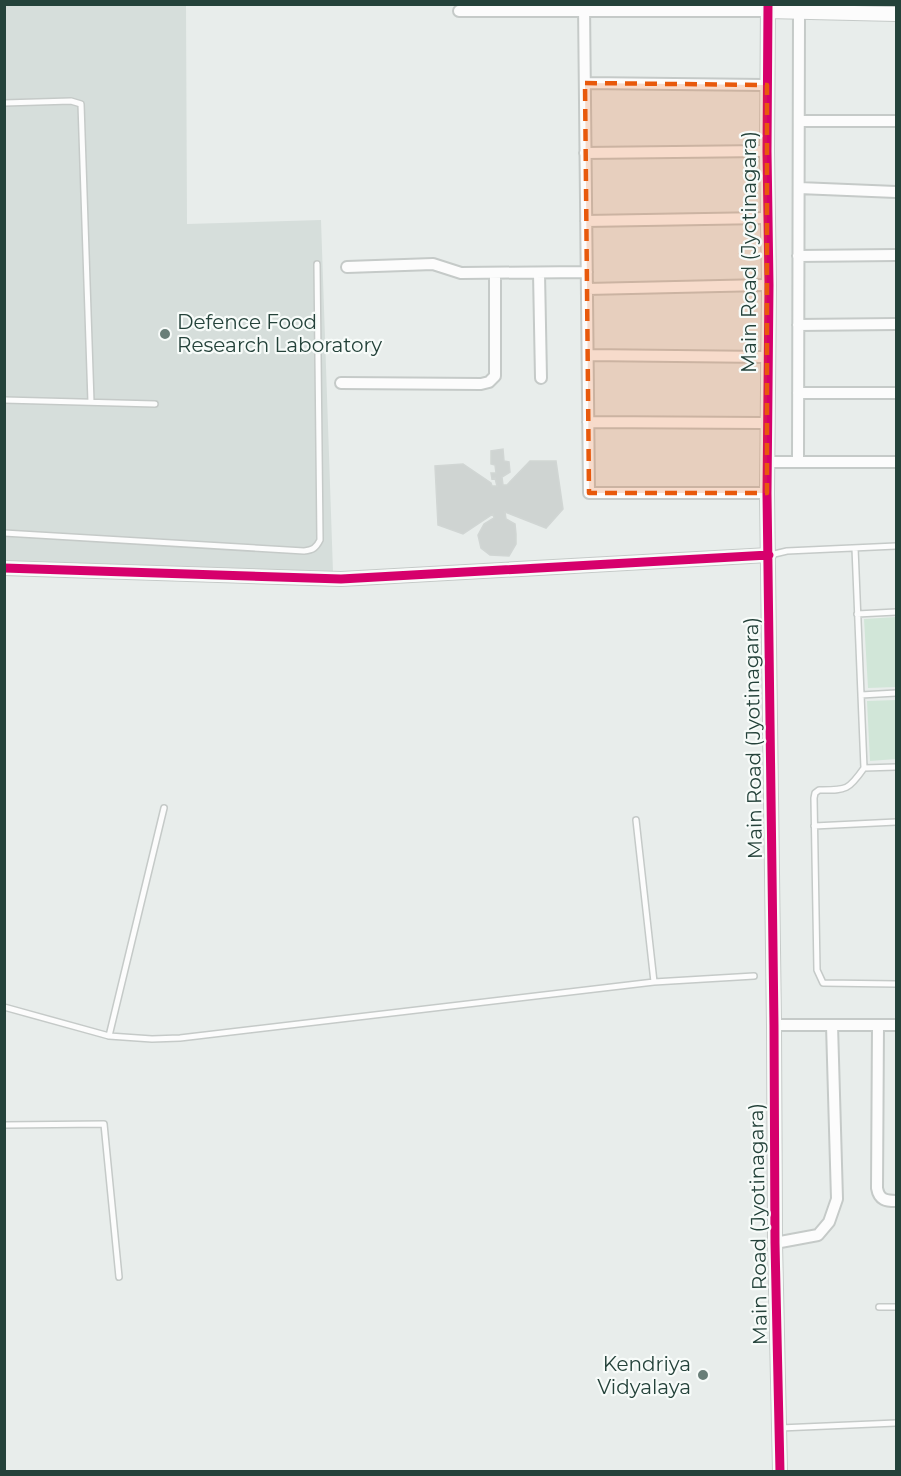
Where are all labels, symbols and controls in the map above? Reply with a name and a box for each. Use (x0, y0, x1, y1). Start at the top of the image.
street label: Main Road (Jyotinagara) (737, 131, 761, 373)
place label: Defence Food Research Laboratory (177, 310, 382, 357)
marker: Defence Food Research Laboratory (158, 327, 172, 341)
street label: Main Road (Jyotinagara) (739, 617, 767, 859)
street label: Main Road (Jyotinagara) (744, 1103, 772, 1345)
place label: Kendriya Vidyalaya (597, 1352, 691, 1399)
marker: Kendriya Vidyalaya (696, 1368, 710, 1382)

